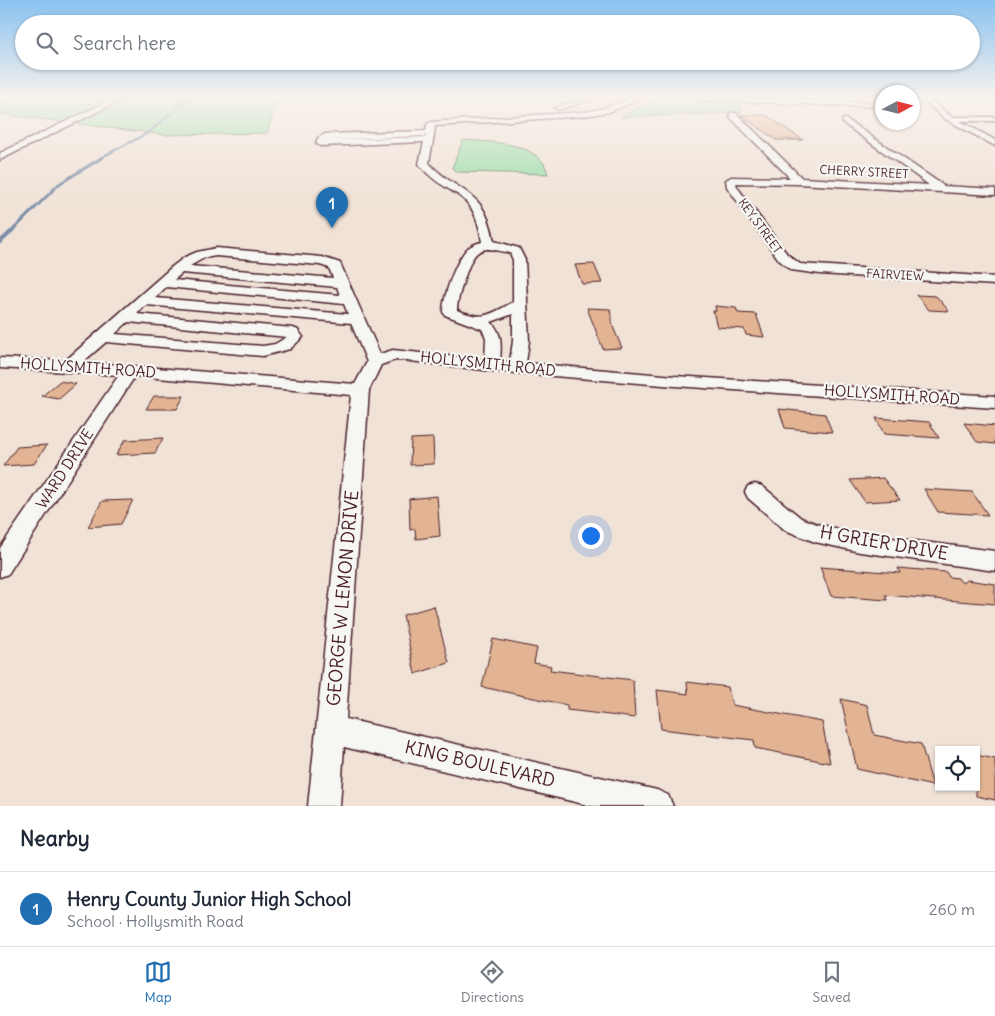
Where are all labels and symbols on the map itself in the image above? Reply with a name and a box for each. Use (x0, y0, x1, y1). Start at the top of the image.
north arrow (875, 85, 920, 130)
street label: CHERRY STREET (819, 162, 909, 181)
pin: 1 (316, 187, 348, 228)
street label: KEY STREET (735, 195, 786, 256)
street label: FAIRVIEW (866, 266, 924, 284)
street label: HOLLYSMITH ROAD (419, 347, 557, 380)
street label: HOLLYSMITH ROAD (19, 353, 157, 382)
street label: HOLLYSMITH ROAD (823, 380, 961, 409)
street label: WARD DRIVE (32, 425, 98, 512)
street label: GEORGE W LEMON DRIVE (322, 489, 363, 707)
street label: H GRIER DRIVE (818, 520, 950, 565)
your location (578, 523, 604, 549)
street label: KING BOULEVARD (403, 735, 558, 792)

